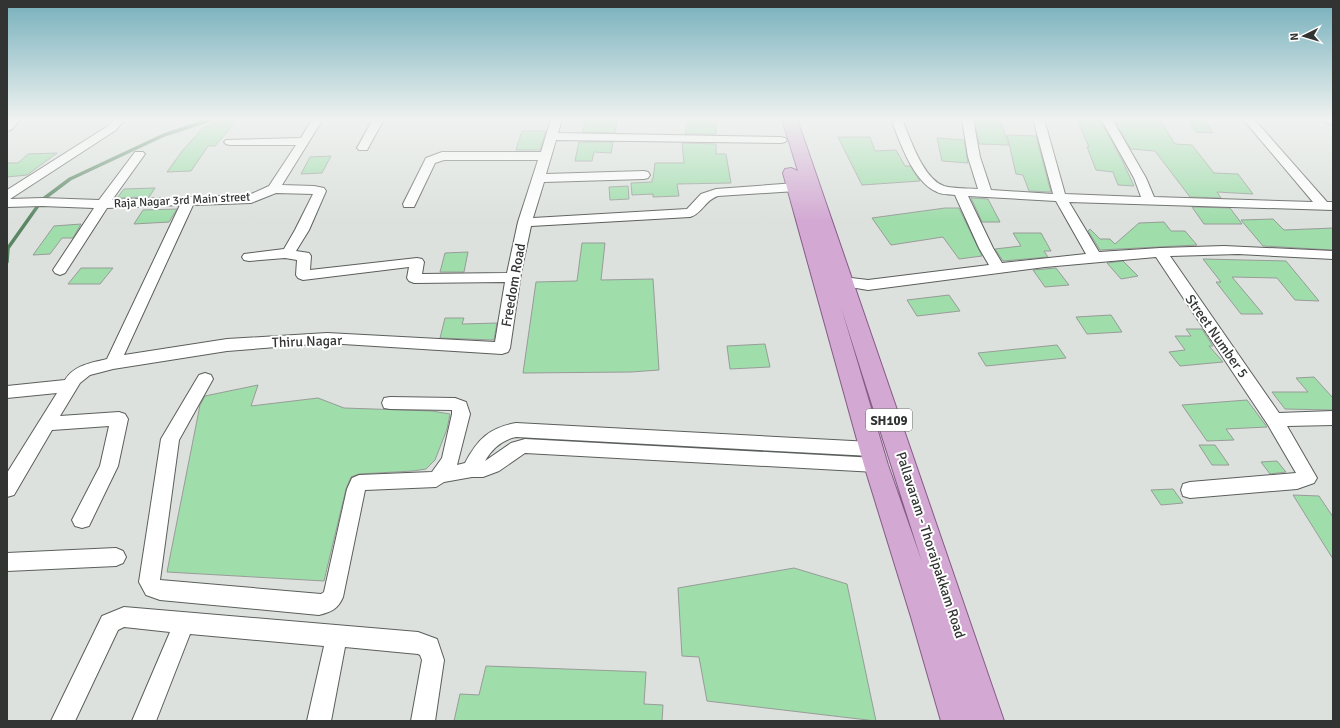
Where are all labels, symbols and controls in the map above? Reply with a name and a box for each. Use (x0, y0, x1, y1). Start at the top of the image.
north arrow (1284, 16, 1324, 56)
text: N (1288, 32, 1301, 41)
street label: Raja Nagar 3rd Main street (113, 189, 251, 212)
street label: Freedom Road (498, 242, 529, 328)
street label: Street Number 5 (1181, 291, 1252, 381)
street label: Thiru Nagar (272, 332, 343, 351)
road number: SH109 (866, 409, 912, 431)
street label: Pallavaram - Thoraipakkam Road (892, 450, 969, 641)

